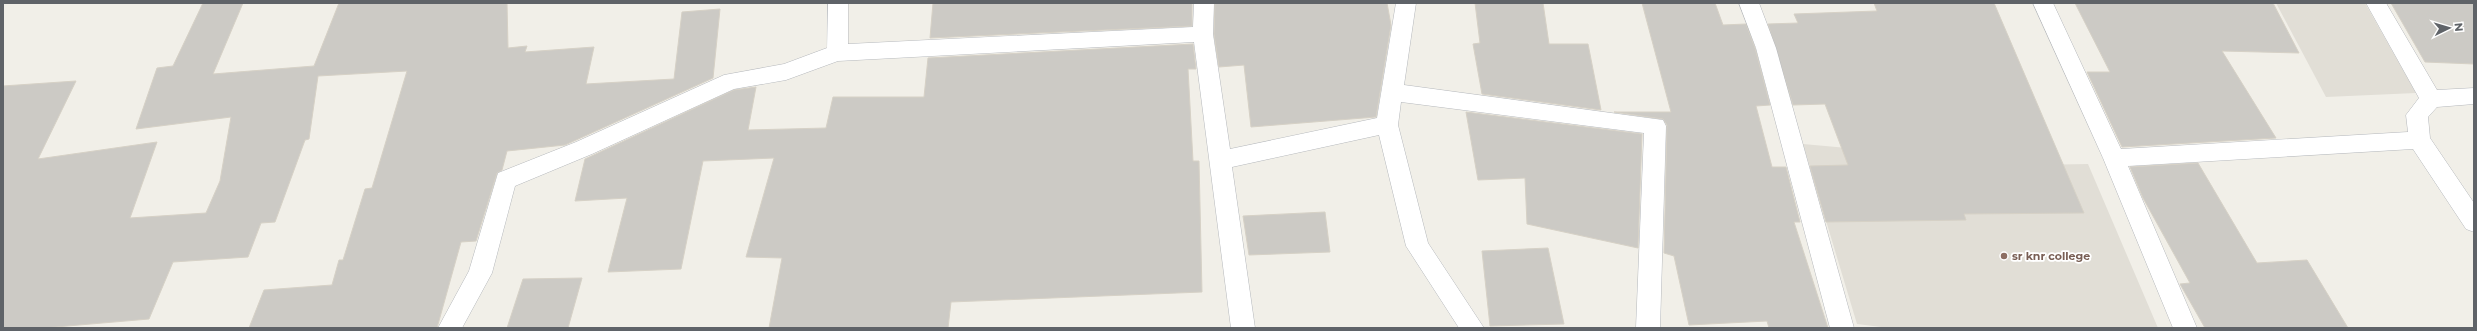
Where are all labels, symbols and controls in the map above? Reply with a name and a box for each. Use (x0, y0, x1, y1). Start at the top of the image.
north arrow (2429, 8, 2469, 48)
text: N (2452, 22, 2466, 32)
place label: sr knr college (2012, 249, 2090, 263)
marker: sr knr college (1999, 251, 2009, 261)

